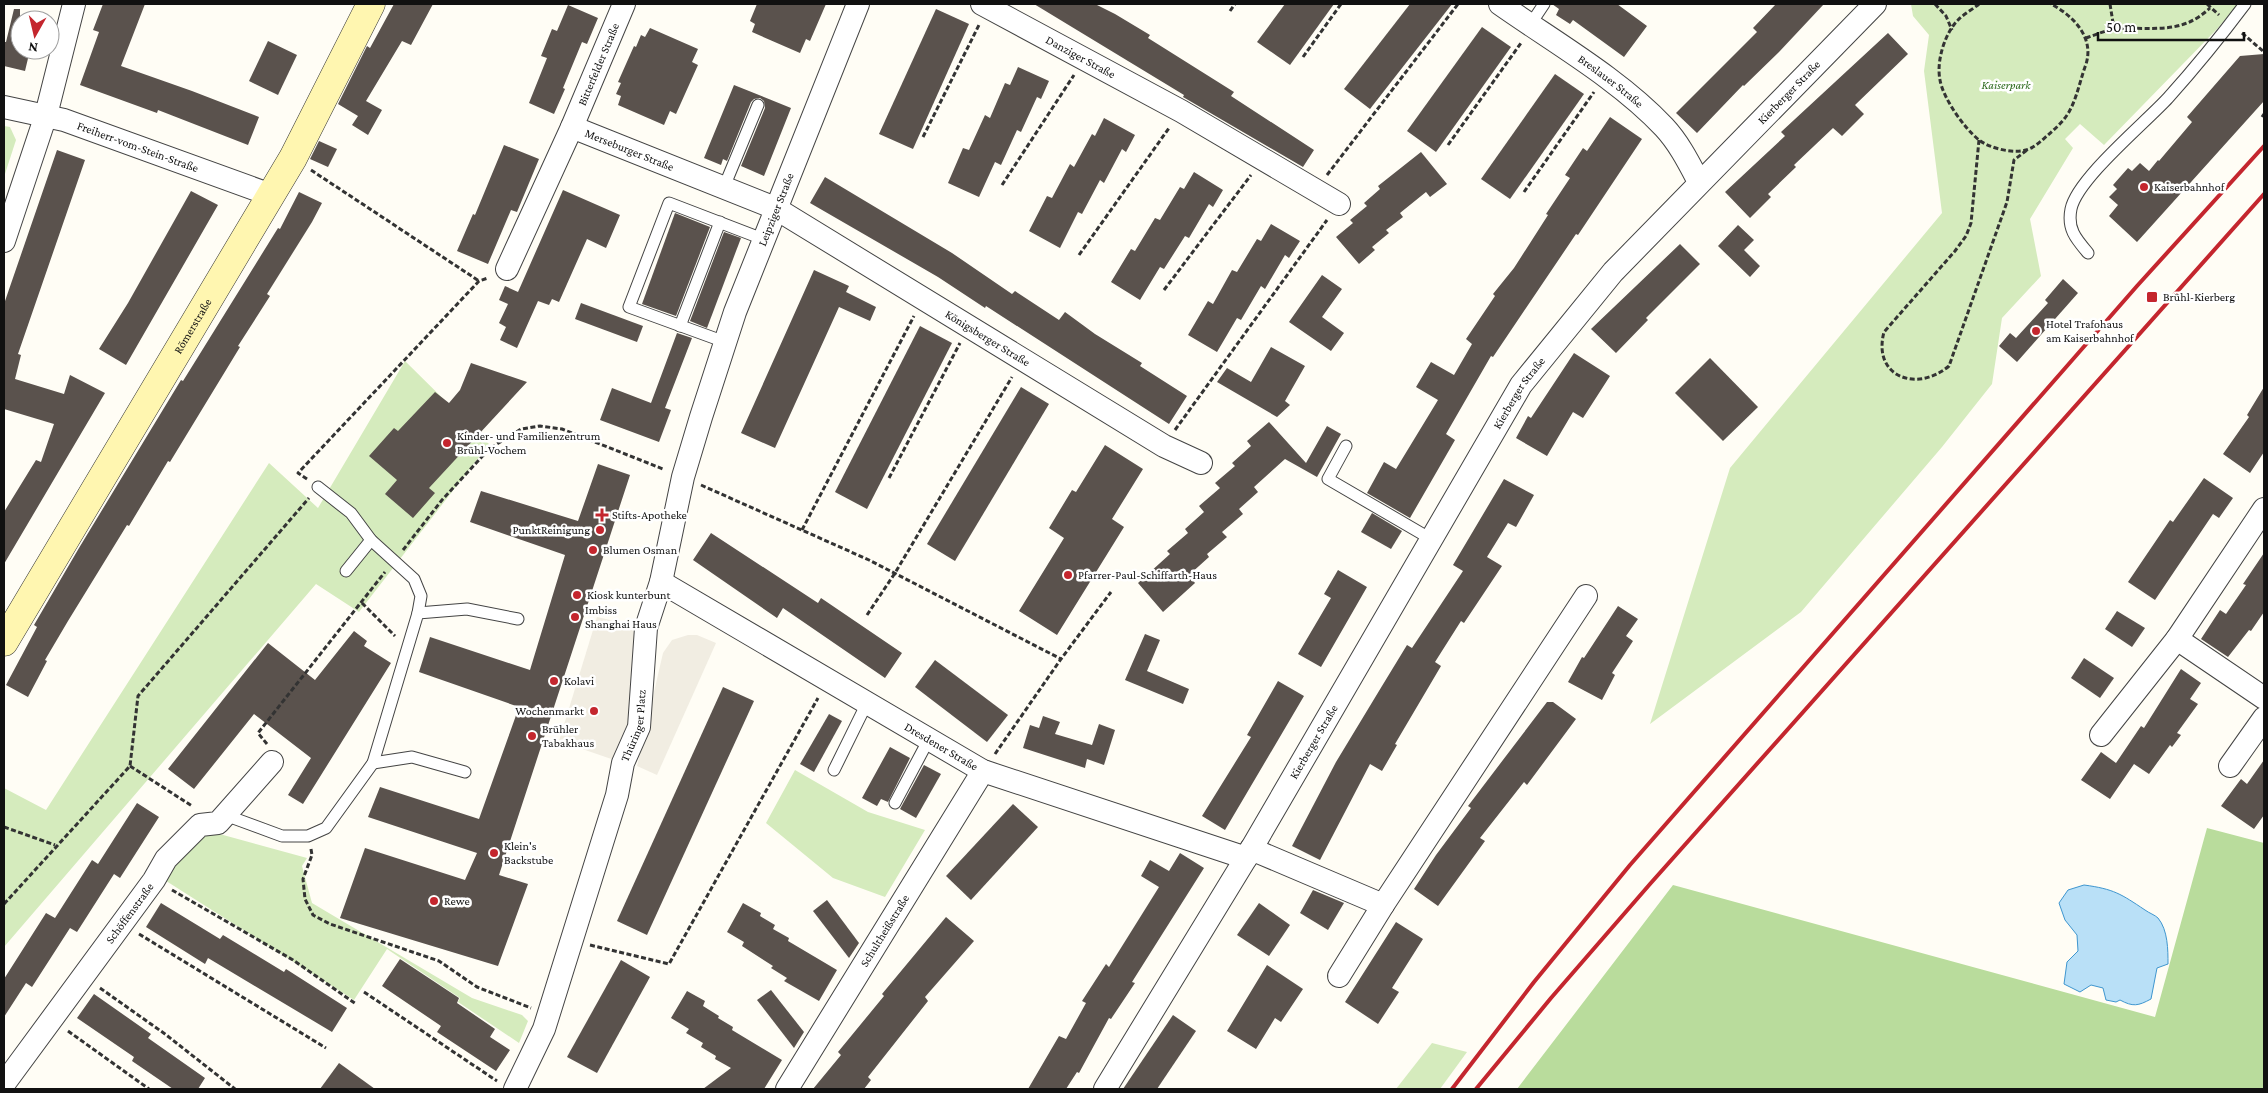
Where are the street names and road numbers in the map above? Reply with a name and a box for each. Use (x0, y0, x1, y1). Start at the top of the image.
street label: Bitterfelder Straße (575, 21, 622, 108)
street label: Danziger Straße (1043, 33, 1118, 81)
street label: Breslauer Straße (1575, 52, 1646, 111)
street label: Kierberger Straße (1755, 57, 1823, 127)
street label: Freiherr-vom-Stein-Straße (75, 118, 201, 175)
street label: Merseburger Straße (583, 126, 676, 174)
street label: Leipziger Straße (755, 171, 797, 248)
street label: Römerstraße (171, 296, 215, 356)
street label: Königsberger Straße (943, 307, 1033, 369)
street label: Kierberger Straße (1490, 354, 1548, 431)
street label: Thüringer Platz (618, 689, 649, 764)
street label: Kierberger Straße (1286, 702, 1341, 782)
street label: Dresdener Straße (902, 719, 981, 774)
street label: Schöffenstraße (103, 880, 157, 946)
street label: Schultheißstraße (857, 892, 912, 969)

